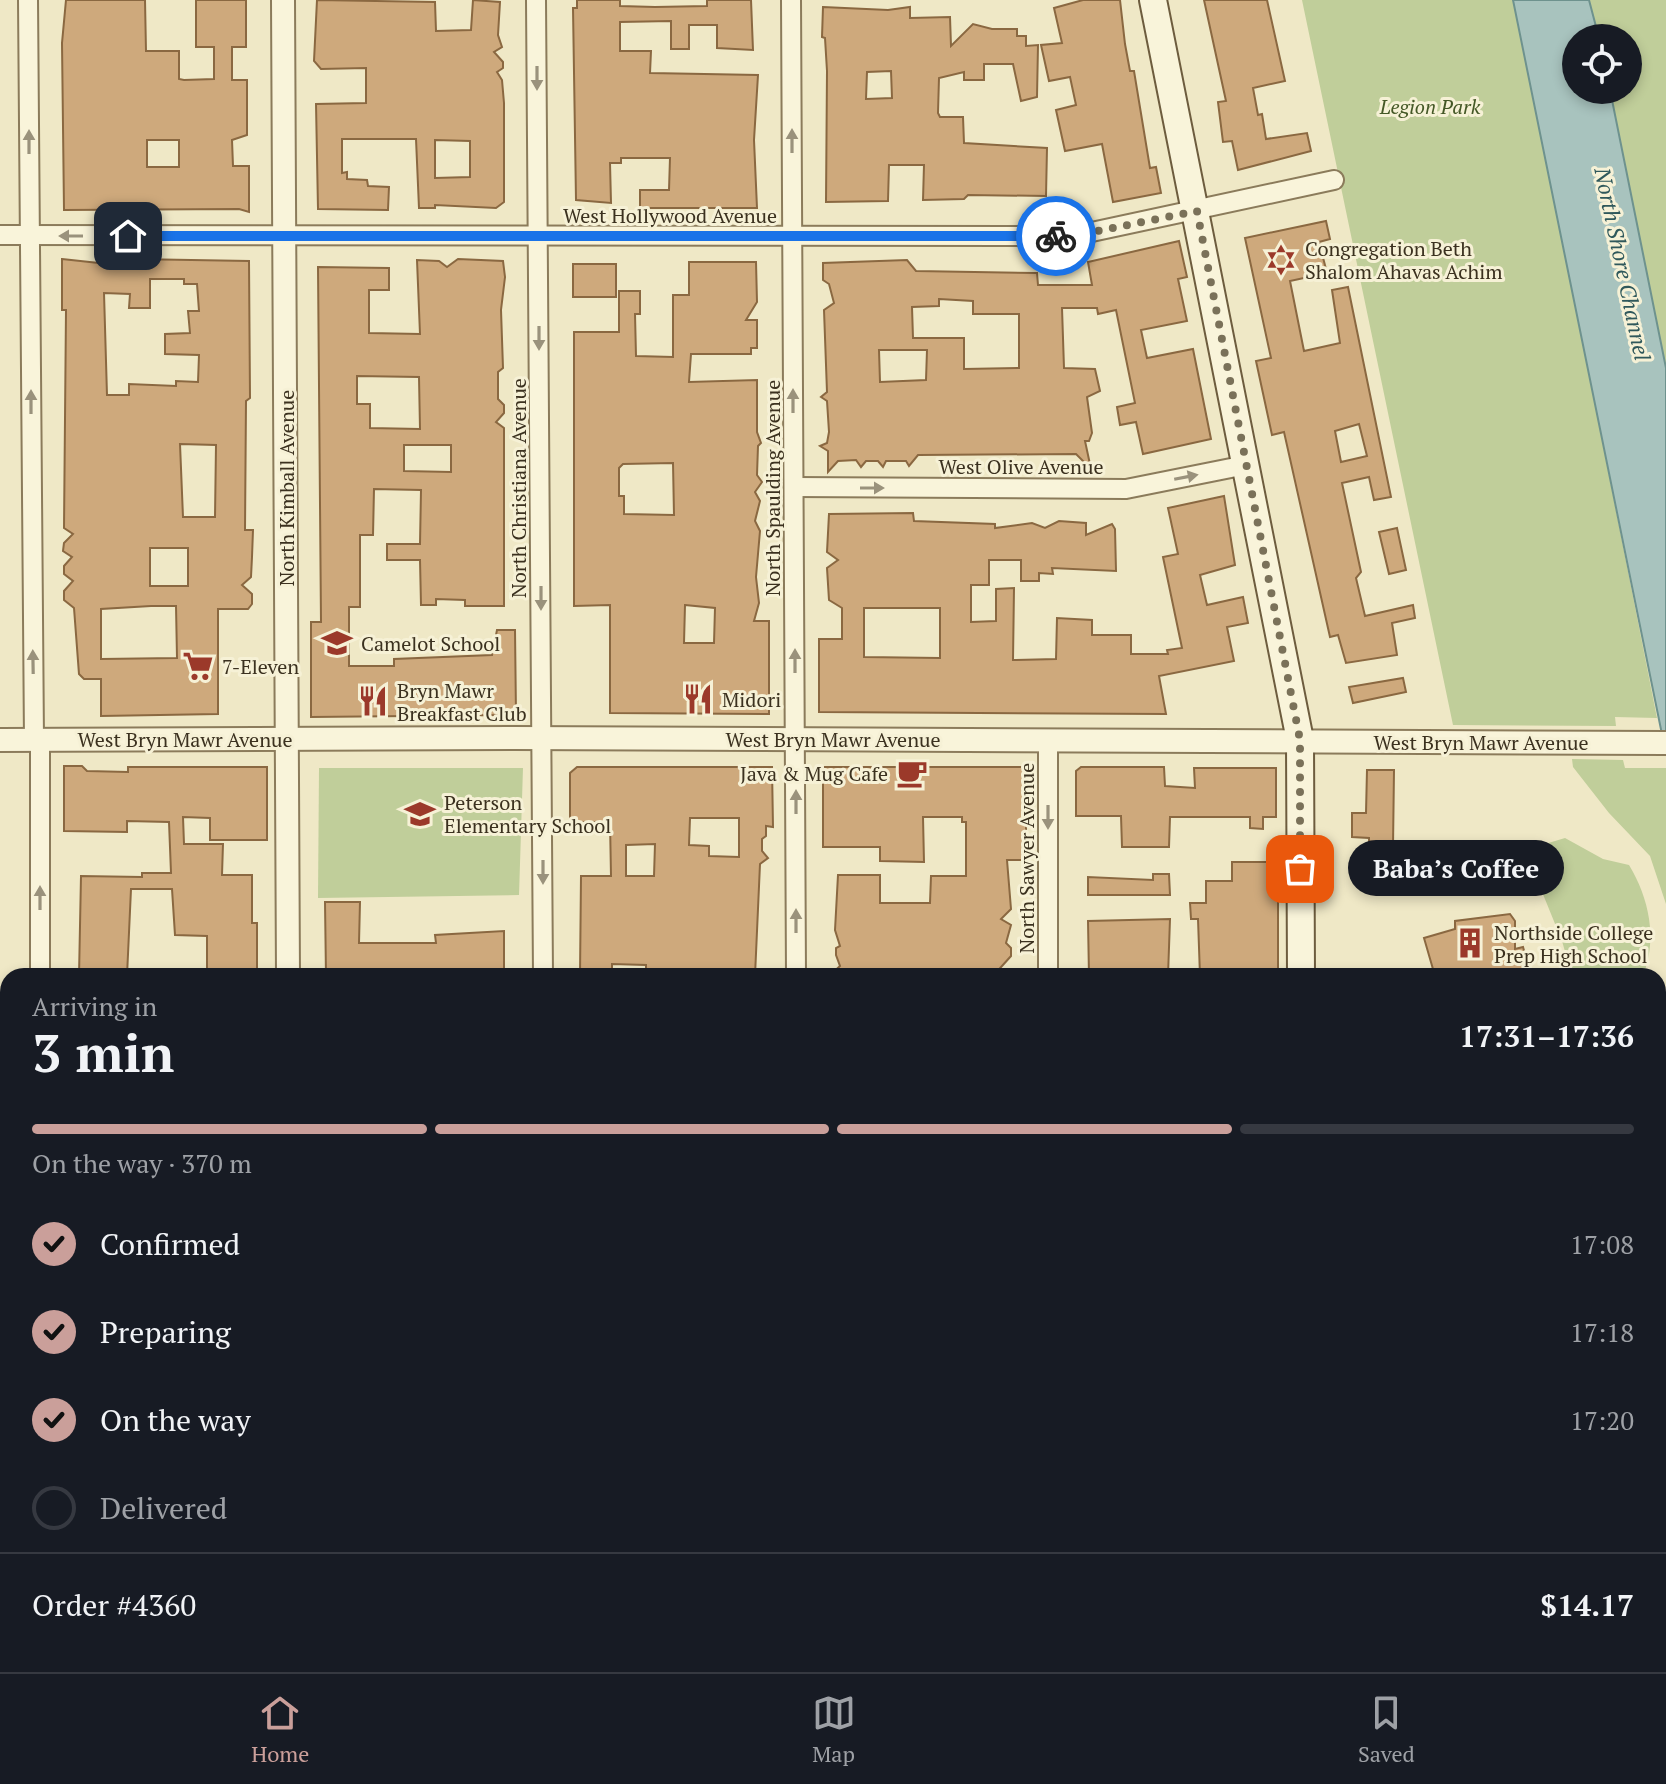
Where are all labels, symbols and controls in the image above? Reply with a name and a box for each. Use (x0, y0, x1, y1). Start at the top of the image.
map controls (1562, 24, 1642, 104)
button: locate (1562, 24, 1642, 104)
one-way arrow (531, 66, 543, 91)
park label: Legion Park (1379, 93, 1481, 120)
one-way arrow (786, 128, 798, 153)
one-way arrow (23, 129, 35, 154)
water label: North Shore Channel (1588, 164, 1658, 363)
courier (1016, 196, 1096, 276)
pin (94, 202, 162, 270)
street label: West Hollywood Avenue (563, 202, 777, 229)
icon: home (106, 214, 150, 258)
icon: bike (1034, 214, 1078, 258)
one-way arrow (58, 229, 83, 242)
place label: Congregation Beth Shalom Ahavas Achim (1305, 235, 1503, 285)
synagogue icon: Congregation Beth Shalom Ahavas Achim (1264, 243, 1298, 277)
one-way arrow (533, 326, 545, 351)
street label: North Christiana Avenue (505, 378, 532, 598)
street label: North Spaulding Avenue (759, 380, 786, 596)
one-way arrow (787, 388, 799, 413)
one-way arrow (25, 389, 37, 414)
street label: North Kimball Avenue (273, 390, 300, 586)
street label: West Olive Avenue (938, 453, 1104, 480)
one-way arrow (1174, 470, 1199, 483)
one-way arrow (860, 482, 885, 494)
one-way arrow (535, 586, 547, 611)
school or university icon: Camelot School (320, 626, 354, 660)
place label: Camelot School (361, 630, 500, 657)
one-way arrow (789, 648, 801, 673)
one-way arrow (27, 649, 39, 674)
supermarket icon: 7-Eleven (181, 649, 215, 683)
place label: 7-Eleven (222, 653, 299, 680)
place label: Bryn Mawr Breakfast Club (397, 677, 527, 727)
restaurant icon: Midori (681, 682, 715, 716)
restaurant icon: Bryn Mawr Breakfast Club (356, 684, 390, 718)
place label: Midori (722, 686, 781, 713)
street label: West Bryn Mawr Avenue (77, 726, 293, 753)
street label: West Bryn Mawr Avenue (725, 726, 941, 753)
street label: West Bryn Mawr Avenue (1373, 729, 1589, 756)
cafe icon: Java & Mug Cafe (895, 756, 929, 790)
place label: Java & Mug Cafe (740, 760, 888, 787)
street label: North Sawyer Avenue (1013, 763, 1040, 953)
place label: Peterson Elementary School (444, 789, 611, 839)
one-way arrow (790, 789, 802, 814)
school or university icon: Peterson Elementary School (403, 797, 437, 831)
one-way arrow (1042, 805, 1054, 830)
pin (1266, 835, 1334, 903)
callout: Baba’s Coffee (1348, 841, 1564, 897)
icon: bag (1278, 847, 1322, 891)
text: Baba’s Coffee (1373, 851, 1539, 885)
one-way arrow (537, 860, 549, 885)
one-way arrow (34, 885, 46, 910)
one-way arrow (790, 908, 802, 933)
place label: Northside College Prep High School (1494, 919, 1653, 969)
building icon: Northside College Prep High School (1453, 926, 1487, 960)
text: Arriving in (32, 989, 157, 1023)
text: 17:31–17:36 (1459, 1016, 1634, 1056)
text: 3 min (32, 1018, 174, 1087)
text: On the way · 370 m (32, 1146, 252, 1180)
icon: check (32, 1222, 76, 1266)
text: Confirmed (100, 1224, 240, 1264)
text: 17:08 (1570, 1227, 1634, 1261)
icon: check (32, 1310, 76, 1354)
text: Preparing (100, 1312, 231, 1352)
text: 17:18 (1570, 1315, 1634, 1349)
icon: check (32, 1398, 76, 1442)
text: On the way (100, 1400, 251, 1440)
text: 17:20 (1570, 1403, 1634, 1437)
text: Delivered (100, 1488, 227, 1528)
text: Order #4360 (32, 1585, 196, 1625)
text: $14.17 (1540, 1585, 1634, 1625)
tab: Home (251, 1691, 309, 1768)
tab: Map (812, 1691, 856, 1768)
tab: Saved (1358, 1691, 1415, 1768)

